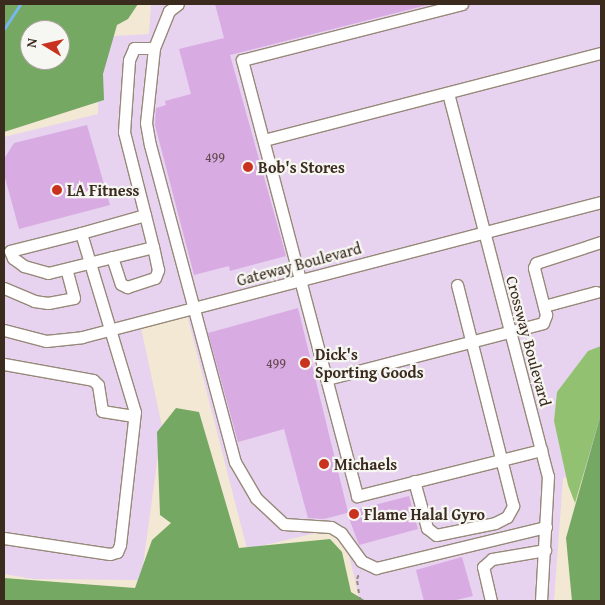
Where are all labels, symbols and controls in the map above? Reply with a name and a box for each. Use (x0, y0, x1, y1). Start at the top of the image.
north arrow (20, 20, 70, 70)
text: N (21, 37, 42, 49)
house number: 499 (205, 149, 225, 165)
place label: Bob's Stores (258, 157, 345, 177)
marker: Bob's Stores (242, 161, 254, 173)
place label: LA Fitness (67, 180, 139, 200)
marker: LA Fitness (51, 184, 63, 196)
street label: Gateway Boulevard (235, 238, 363, 290)
street label: Crossway Boulevard (502, 274, 556, 408)
place label: Dick's Sporting Goods (315, 344, 424, 382)
house number: 499 (266, 355, 286, 371)
marker: Dick's Sporting Goods (299, 357, 311, 369)
place label: Michaels (334, 454, 397, 474)
marker: Michaels (318, 458, 330, 470)
place label: Flame Halal Gyro (364, 504, 485, 524)
marker: Flame Halal Gyro (348, 508, 360, 520)

